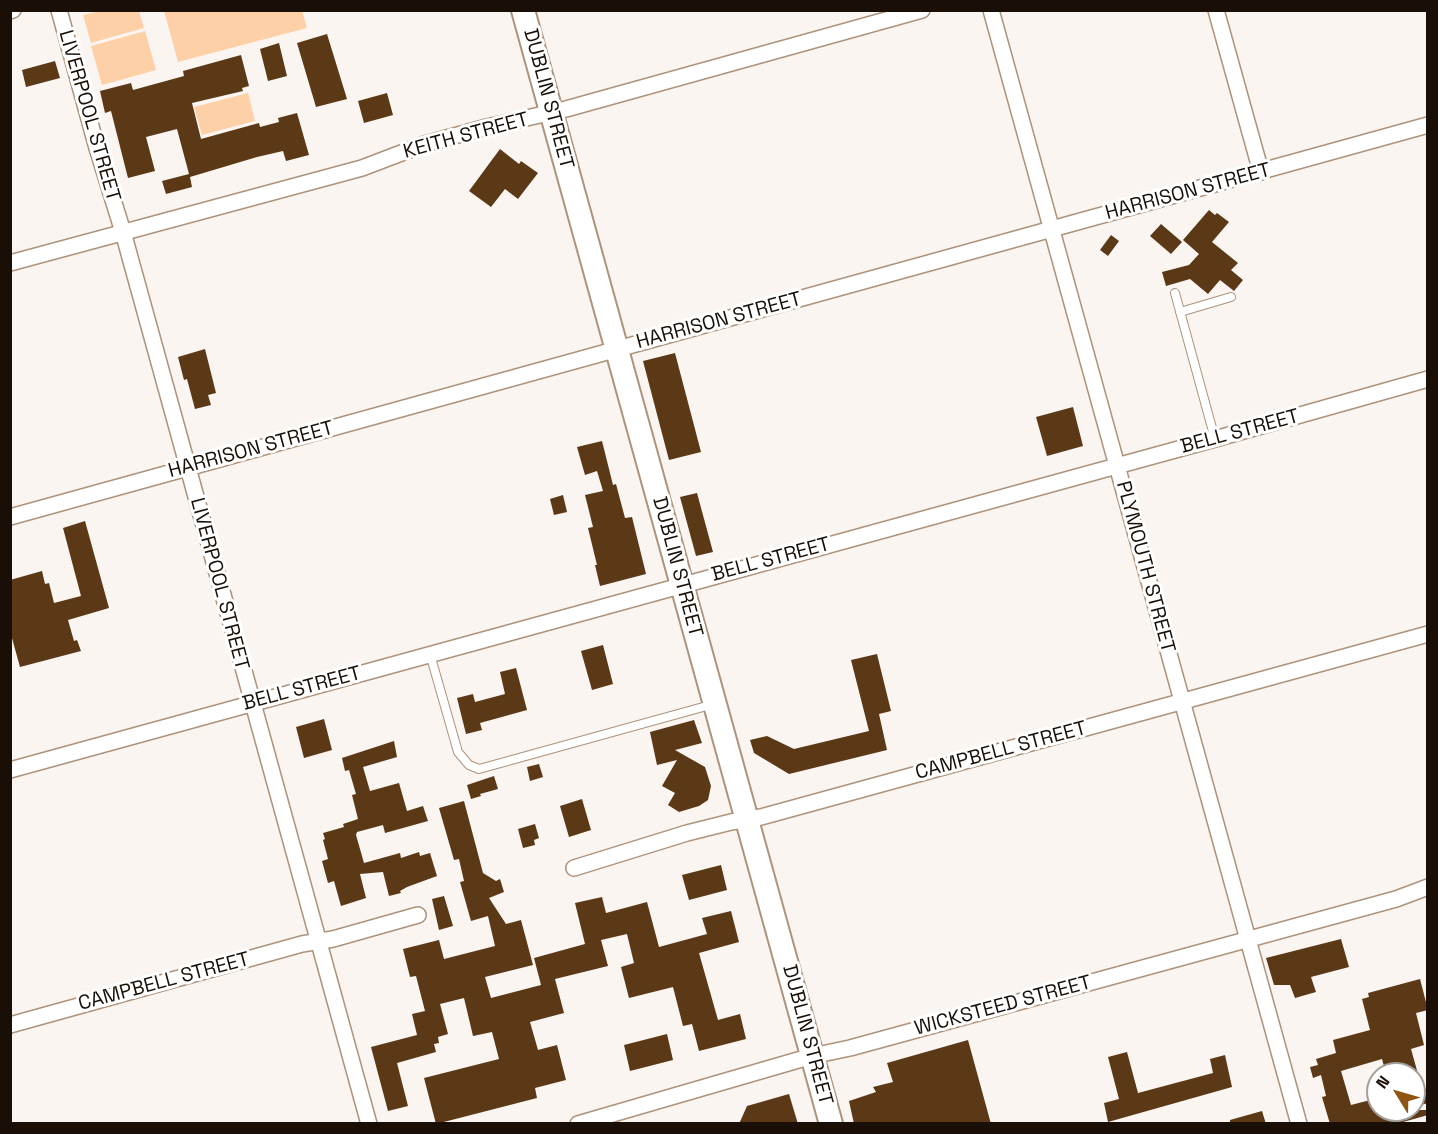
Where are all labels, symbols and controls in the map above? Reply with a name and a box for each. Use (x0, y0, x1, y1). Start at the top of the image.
street label: DUBLIN STREET (518, 26, 578, 172)
street label: LIVERPOOL STREET (53, 28, 125, 204)
street label: KEITH STREET (401, 108, 531, 164)
street label: HARRISON STREET (1103, 158, 1273, 226)
street label: HARRISON STREET (634, 287, 804, 355)
street label: BELL STREET (1178, 405, 1302, 459)
street label: HARRISON STREET (166, 416, 336, 484)
street label: PLYMOUTH STREET (1110, 478, 1180, 656)
street label: DUBLIN STREET (647, 494, 707, 640)
street label: LIVERPOOL STREET (184, 495, 254, 673)
street label: BELL STREET (709, 533, 833, 587)
street label: BELL STREET (240, 662, 364, 716)
street label: CAMPBELL STREET (913, 717, 1089, 785)
street label: CAMPBELL STREET (76, 948, 252, 1016)
street label: DUBLIN STREET (777, 962, 837, 1108)
street label: WICKSTEED STREET (912, 971, 1094, 1041)
north arrow (1366, 1062, 1426, 1122)
text: N (1371, 1071, 1394, 1093)

